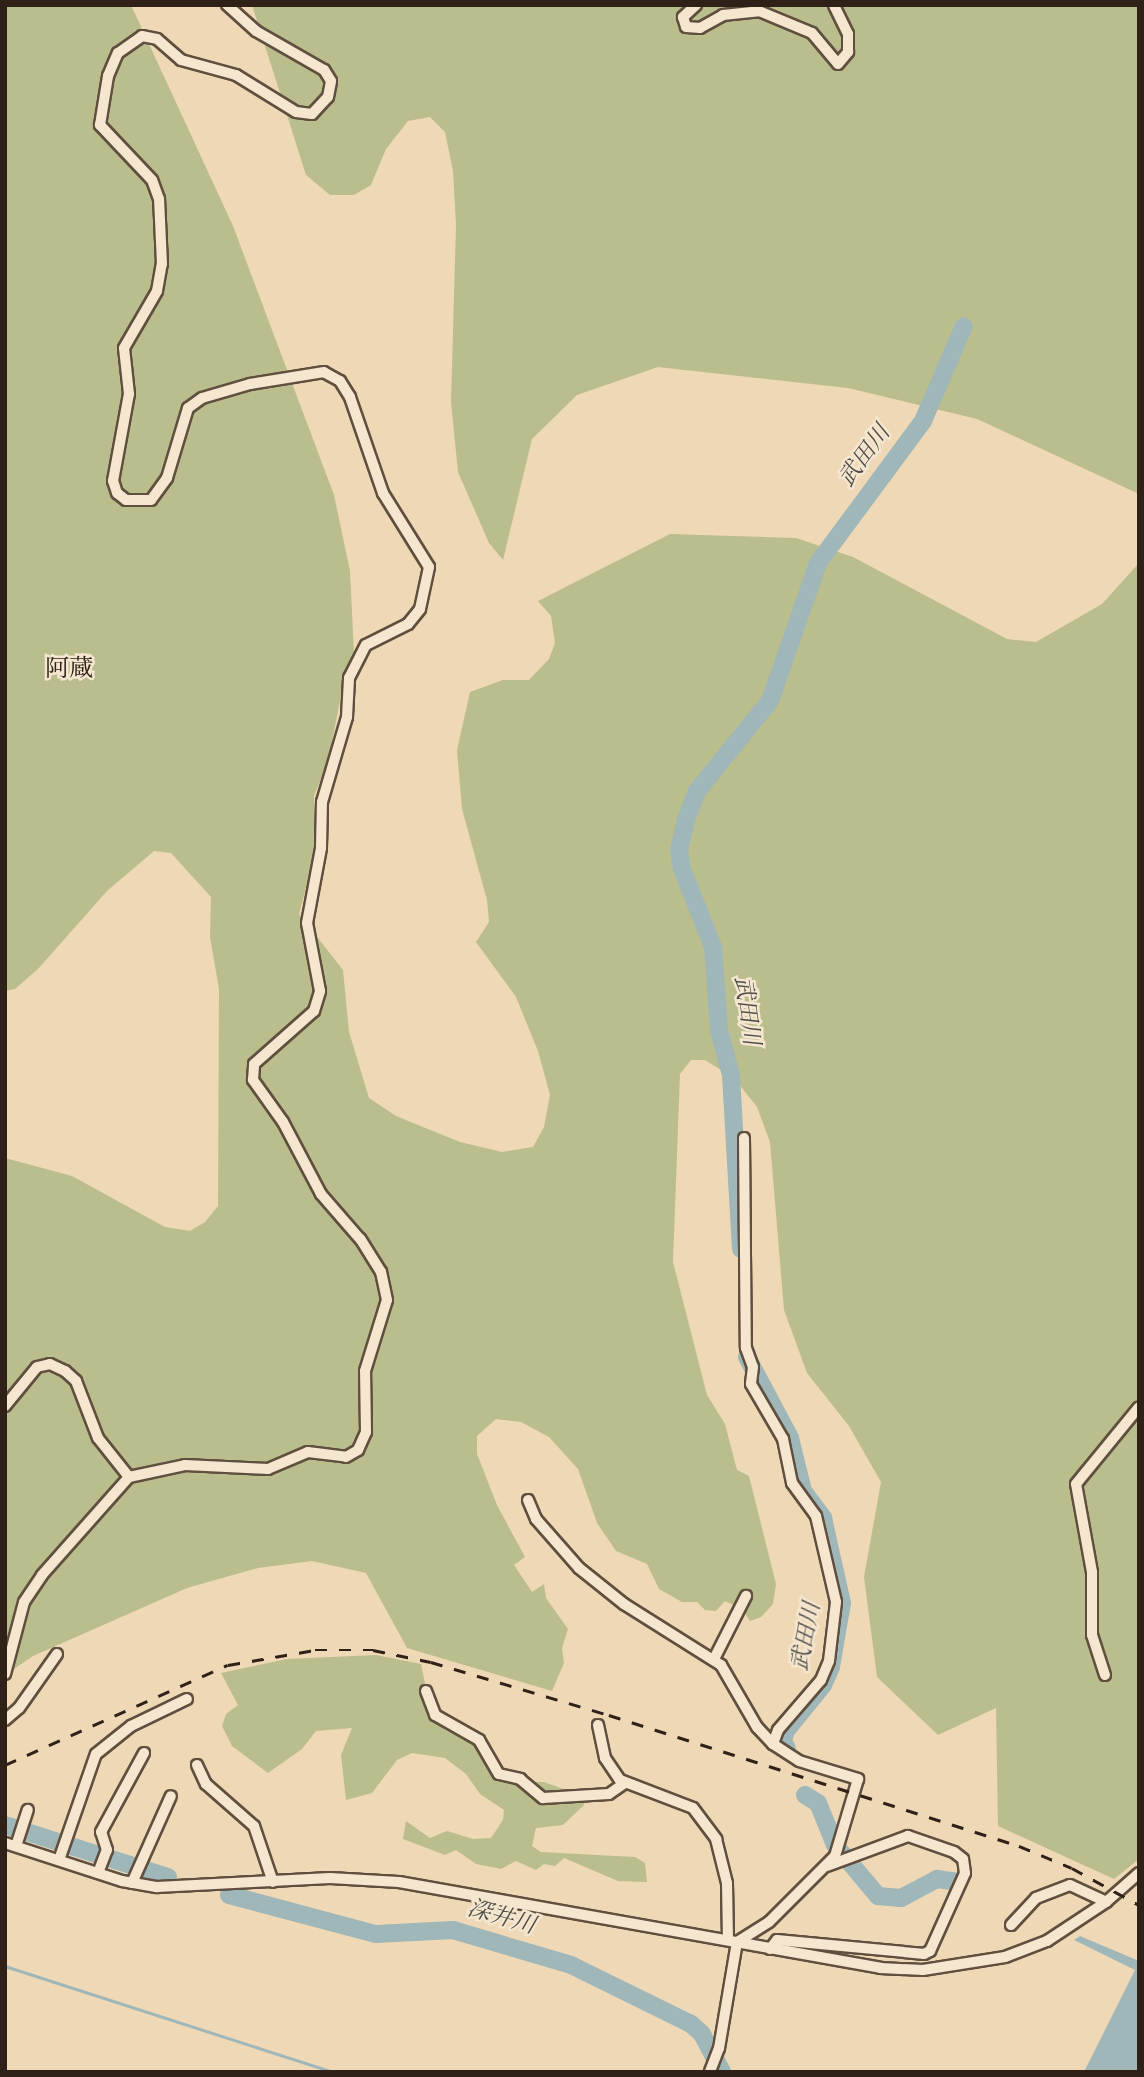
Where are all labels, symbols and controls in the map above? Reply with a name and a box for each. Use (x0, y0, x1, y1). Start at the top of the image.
water label: 武田川 (835, 421, 897, 493)
district label: 阿蔵 (45, 657, 93, 685)
water label: 武田川 (727, 975, 763, 1047)
water label: 武田川 (788, 1601, 828, 1673)
water label: 深井川 (464, 1896, 538, 1942)

